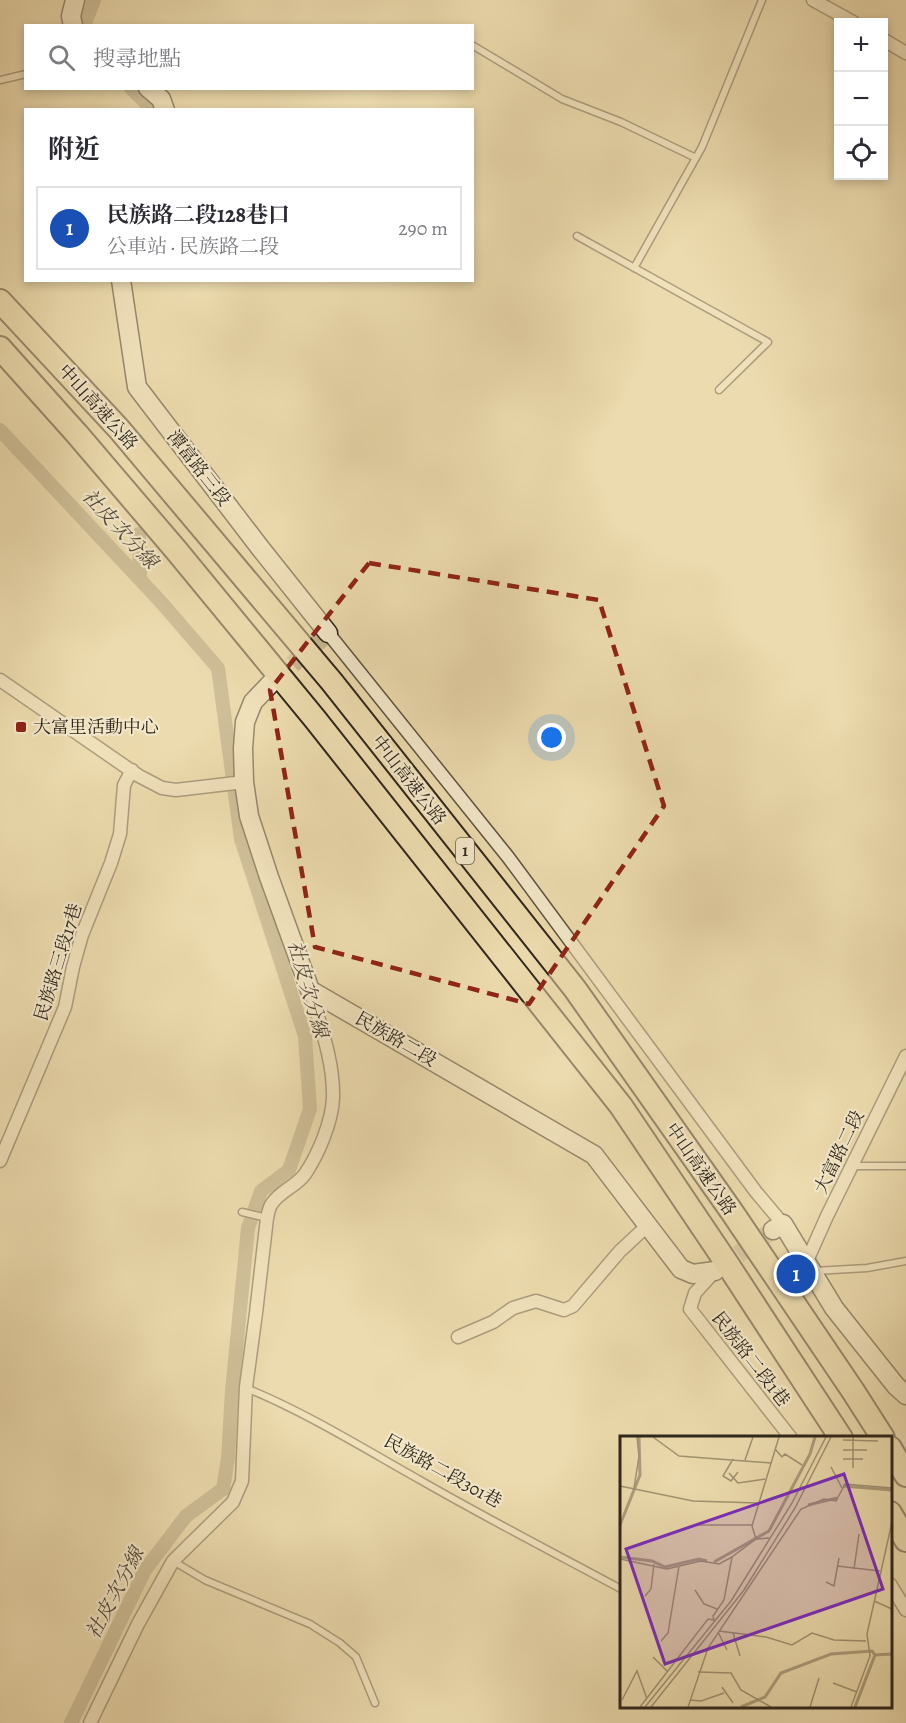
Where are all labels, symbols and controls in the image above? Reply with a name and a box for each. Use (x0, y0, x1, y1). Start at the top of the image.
map controls (834, 18, 888, 180)
button: + (834, 18, 888, 72)
search box (24, 24, 474, 90)
icon: search (45, 41, 78, 74)
text: 搜尋地點 (93, 44, 181, 74)
button: − (834, 72, 888, 126)
button: locate (834, 126, 888, 180)
text: 附近 (48, 132, 100, 167)
text: 民族路二段128巷口 (107, 200, 290, 230)
text: 1 (66, 215, 73, 242)
text: 290 m (398, 215, 448, 242)
text: 公車站 · 民族路二段 (107, 233, 279, 260)
street label: 中山高速公路 (53, 359, 143, 455)
street label: 潭富路三段 (162, 425, 236, 511)
water label: 社皮次分線 (76, 483, 165, 576)
place label: 大富里活動中心 (33, 715, 159, 739)
marker: 大富里活動中心 (14, 720, 28, 734)
your location (537, 723, 566, 752)
street label: 中山高速公路 (366, 730, 452, 830)
road number: 1 (456, 838, 474, 864)
street label: 民族路三段17巷 (29, 900, 87, 1024)
water label: 社皮次分線 (281, 937, 335, 1043)
street label: 民族路二段 (351, 1006, 441, 1072)
street label: 大富路二段 (808, 1106, 870, 1198)
street label: 中山高速公路 (660, 1118, 742, 1220)
pin: 1 (776, 1252, 816, 1296)
street label: 民族路二段1巷 (706, 1307, 796, 1411)
street label: 民族路二段301巷 (380, 1429, 506, 1513)
inset map (620, 1436, 891, 1708)
water label: 社皮次分線 (80, 1541, 151, 1643)

